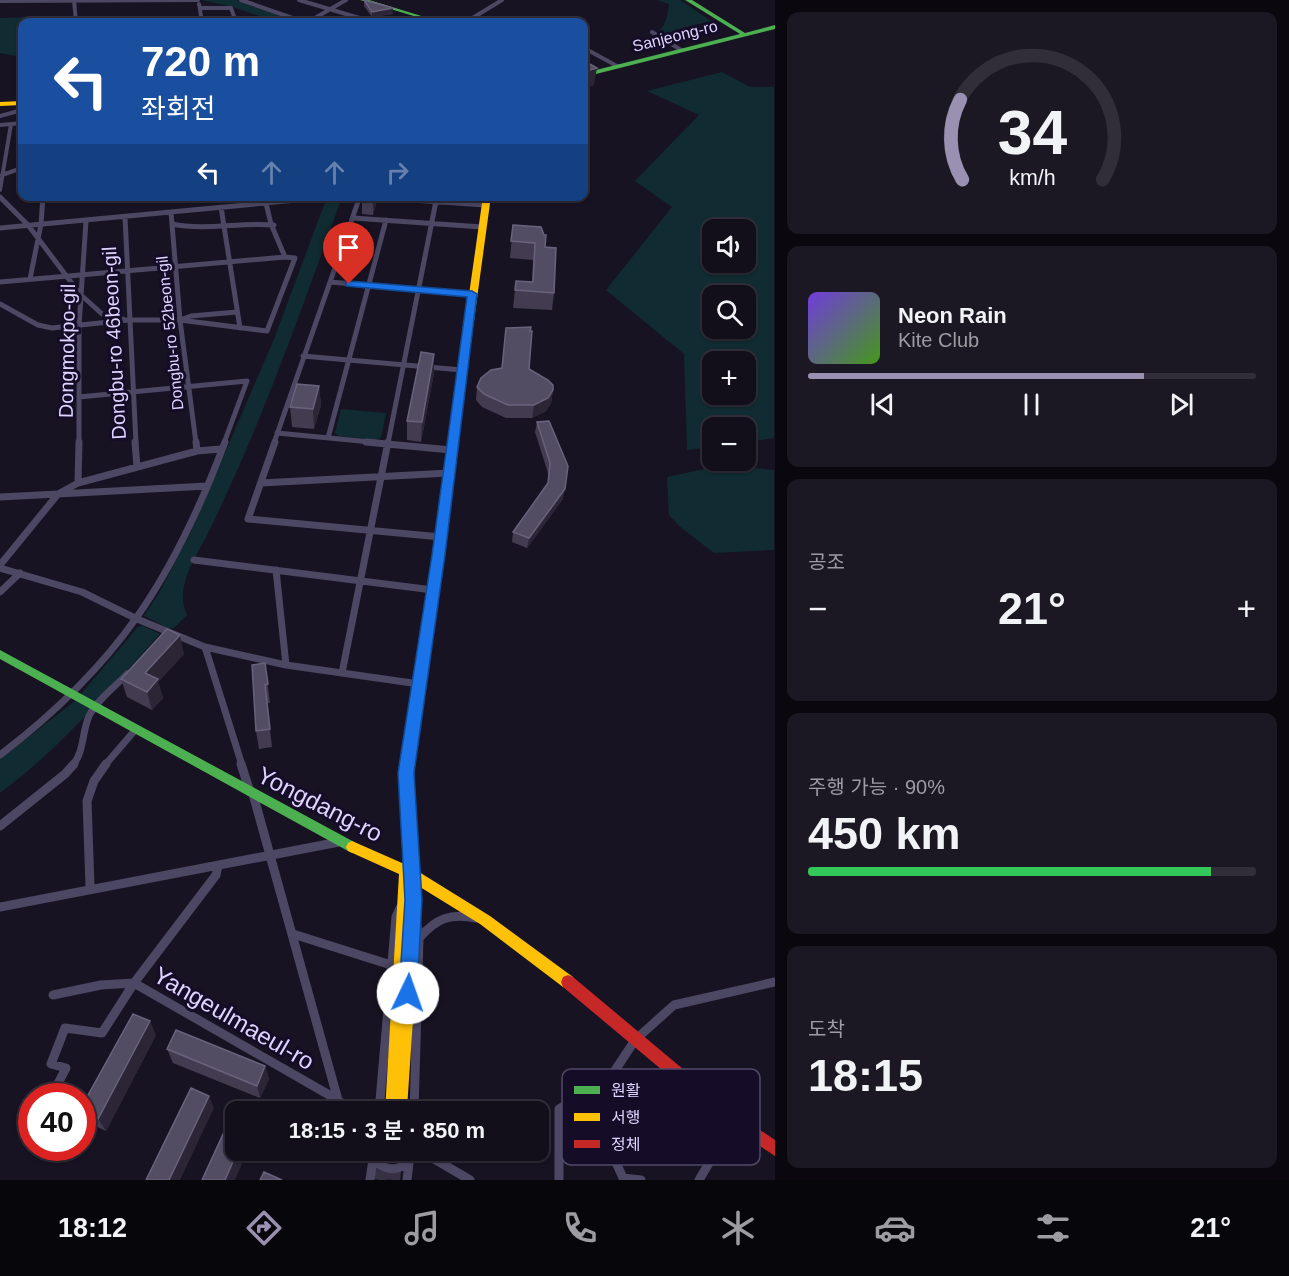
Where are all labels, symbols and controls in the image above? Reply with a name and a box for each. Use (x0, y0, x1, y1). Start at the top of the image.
street label: Sanjeong-ro (631, 17, 719, 55)
text: 720 m (141, 38, 260, 85)
icon: left (42, 42, 120, 120)
text: 좌회전 (141, 94, 216, 124)
text: 34 (997, 98, 1067, 167)
icon: left (192, 156, 225, 189)
icon: ahead (255, 156, 288, 189)
icon: ahead (318, 156, 351, 189)
icon: right (381, 156, 414, 189)
text: km/h (1009, 166, 1055, 190)
map controls (702, 219, 756, 471)
button: sound (702, 219, 756, 273)
pin (323, 222, 374, 284)
icon: arrive (332, 231, 365, 264)
street label: Dongbu-ro 46beon-gil (98, 246, 130, 440)
street label: Dongbu-ro 52beon-gil (153, 255, 187, 411)
street label: Dongmokpo-gil (55, 284, 79, 418)
button: search (702, 285, 756, 339)
text: Neon Rain (898, 303, 1007, 328)
text: Kite Club (898, 329, 979, 351)
button: + (702, 351, 756, 405)
icon: previous (866, 388, 899, 421)
icon: pause (1015, 388, 1048, 421)
icon: next (1165, 388, 1198, 421)
button: − (702, 417, 756, 471)
text: 공조 (808, 551, 845, 573)
text: 21° (998, 583, 1066, 634)
text: − (808, 590, 827, 627)
text: + (1237, 590, 1256, 627)
street label: Yongdang-ro (253, 761, 387, 847)
text: 주행 가능 · 90% (808, 776, 945, 798)
text: 450 km (808, 808, 961, 859)
street label: Yangeulmaeul-ro (149, 961, 319, 1075)
position arrow (376, 961, 440, 1025)
text: 도착 (808, 1018, 845, 1040)
text: 18:15 (808, 1050, 923, 1101)
legend (562, 1069, 760, 1165)
text: 원활 (611, 1082, 641, 1099)
speed limit sign: 40 (18, 1083, 96, 1161)
text: 서행 (611, 1109, 640, 1126)
text: 18:15 · 3 분 · 850 m (289, 1118, 485, 1143)
text: 정체 (611, 1136, 640, 1153)
icon: directions (243, 1207, 285, 1249)
icon: music (401, 1207, 443, 1249)
icon: phone (559, 1207, 601, 1249)
icon: climate (717, 1207, 759, 1249)
icon: car (874, 1207, 916, 1249)
icon: filters (1032, 1207, 1074, 1249)
text: 18:12 (58, 1213, 127, 1243)
text: 21° (1190, 1213, 1231, 1243)

